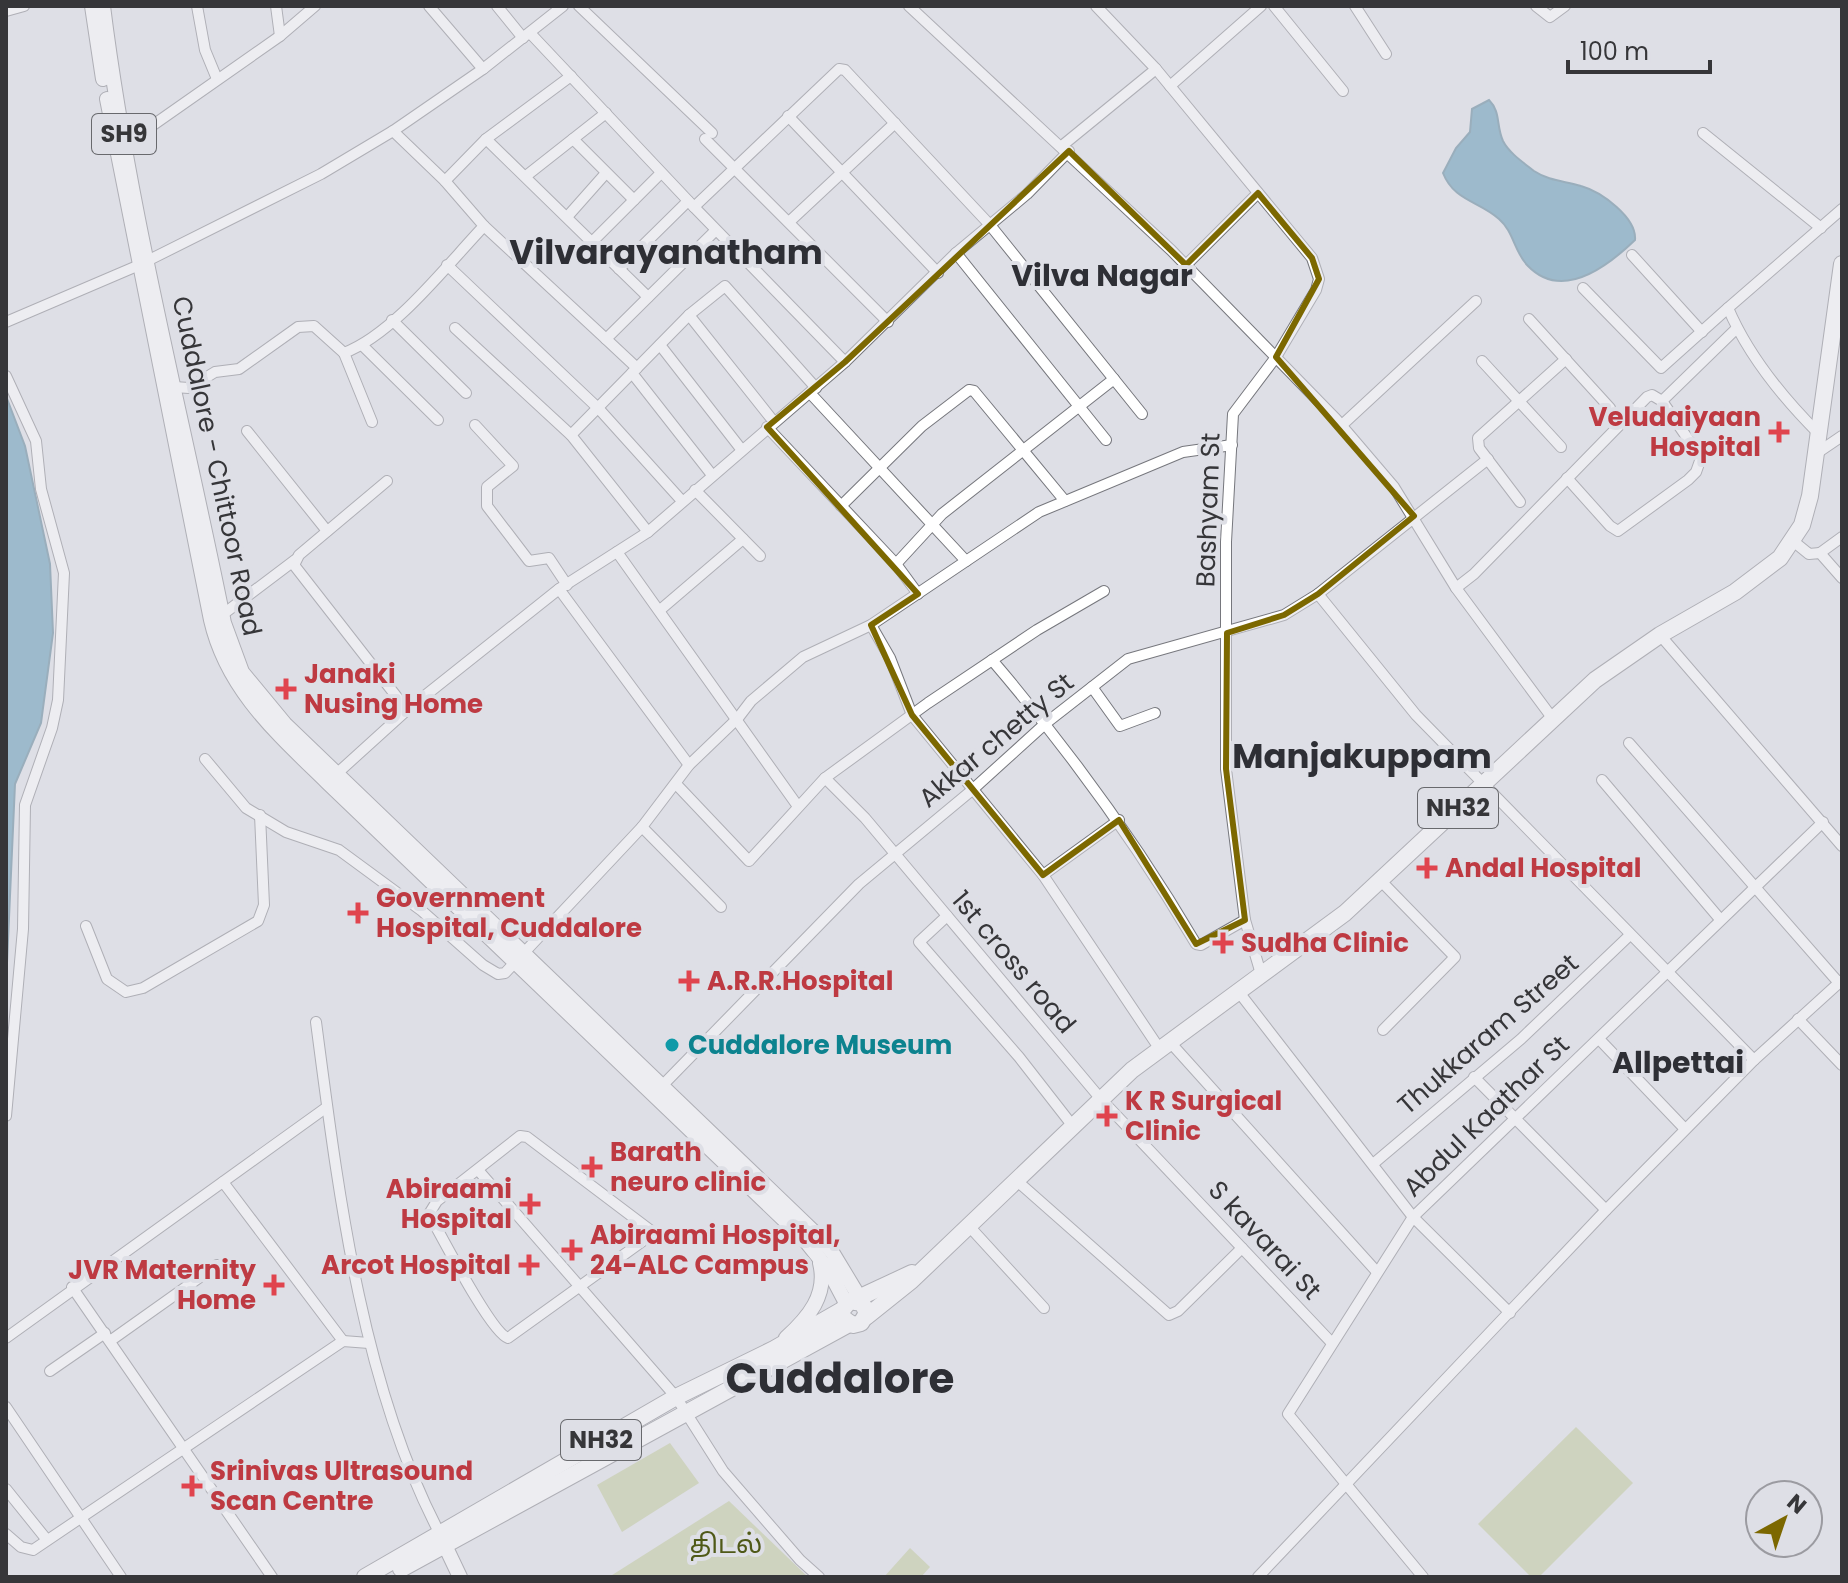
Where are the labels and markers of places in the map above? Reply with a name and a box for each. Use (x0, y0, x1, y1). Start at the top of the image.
place label: Veludaiyaan Hospital (1589, 399, 1761, 465)
marker: Veludaiyaan Hospital (1768, 421, 1790, 443)
place label: Janaki Nusing Home (304, 656, 483, 722)
marker: Janaki Nusing Home (275, 678, 297, 700)
place label: Andal Hospital (1445, 850, 1641, 886)
marker: Andal Hospital (1416, 857, 1438, 879)
place label: Government Hospital, Cuddalore (376, 880, 642, 946)
marker: Government Hospital, Cuddalore (347, 902, 369, 924)
place label: Sudha Clinic (1241, 925, 1409, 961)
marker: Sudha Clinic (1212, 932, 1234, 954)
place label: A.R.R.Hospital (707, 963, 893, 999)
marker: A.R.R.Hospital (678, 970, 700, 992)
place label: Cuddalore Museum (688, 1027, 952, 1063)
marker: Cuddalore Museum (663, 1036, 681, 1054)
place label: K R Surgical Clinic (1125, 1083, 1282, 1149)
marker: K R Surgical Clinic (1096, 1105, 1118, 1127)
place label: Barath neuro clinic (610, 1134, 766, 1200)
marker: Barath neuro clinic (581, 1156, 603, 1178)
place label: Abiraami Hospital (386, 1171, 512, 1237)
marker: Abiraami Hospital (519, 1193, 541, 1215)
place label: Abiraami Hospital, 24-ALC Campus (590, 1217, 840, 1283)
marker: Abiraami Hospital, 24-ALC Campus (561, 1239, 583, 1261)
place label: Arcot Hospital (321, 1247, 511, 1283)
place label: JVR Maternity Home (68, 1252, 257, 1318)
marker: Arcot Hospital (518, 1254, 540, 1276)
marker: JVR Maternity Home (263, 1274, 285, 1296)
place label: Srinivas Ultrasound Scan Centre (210, 1453, 473, 1519)
marker: Srinivas Ultrasound Scan Centre (181, 1475, 203, 1497)

